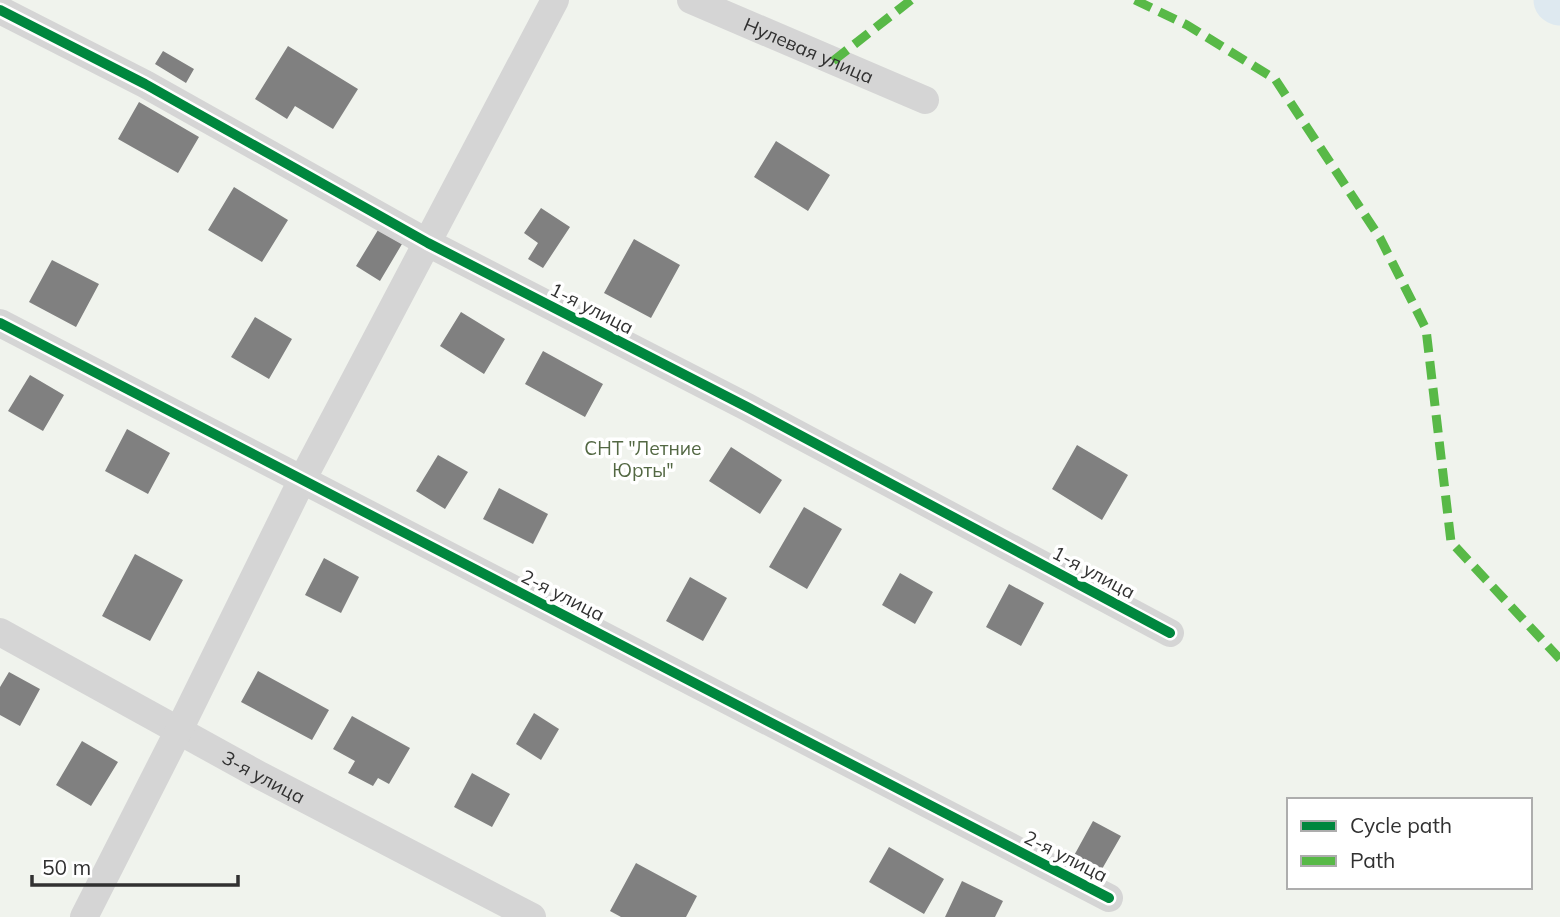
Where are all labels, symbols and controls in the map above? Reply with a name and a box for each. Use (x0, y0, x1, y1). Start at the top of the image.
street label: Нулевая улица (740, 12, 877, 89)
street label: 1-я улица (546, 277, 638, 339)
park label: СНТ "Летние Юрты" (584, 436, 702, 482)
street label: 1-я улица (1049, 540, 1139, 604)
street label: 2-я улица (517, 564, 609, 626)
street label: 3-я улица (218, 745, 309, 809)
legend (1287, 798, 1532, 889)
text: Cycle path (1350, 812, 1452, 838)
street label: 2-я улица (1020, 825, 1112, 887)
scale bar (32, 844, 238, 888)
text: Path (1350, 847, 1395, 873)
text: 50 m (42, 854, 91, 880)

